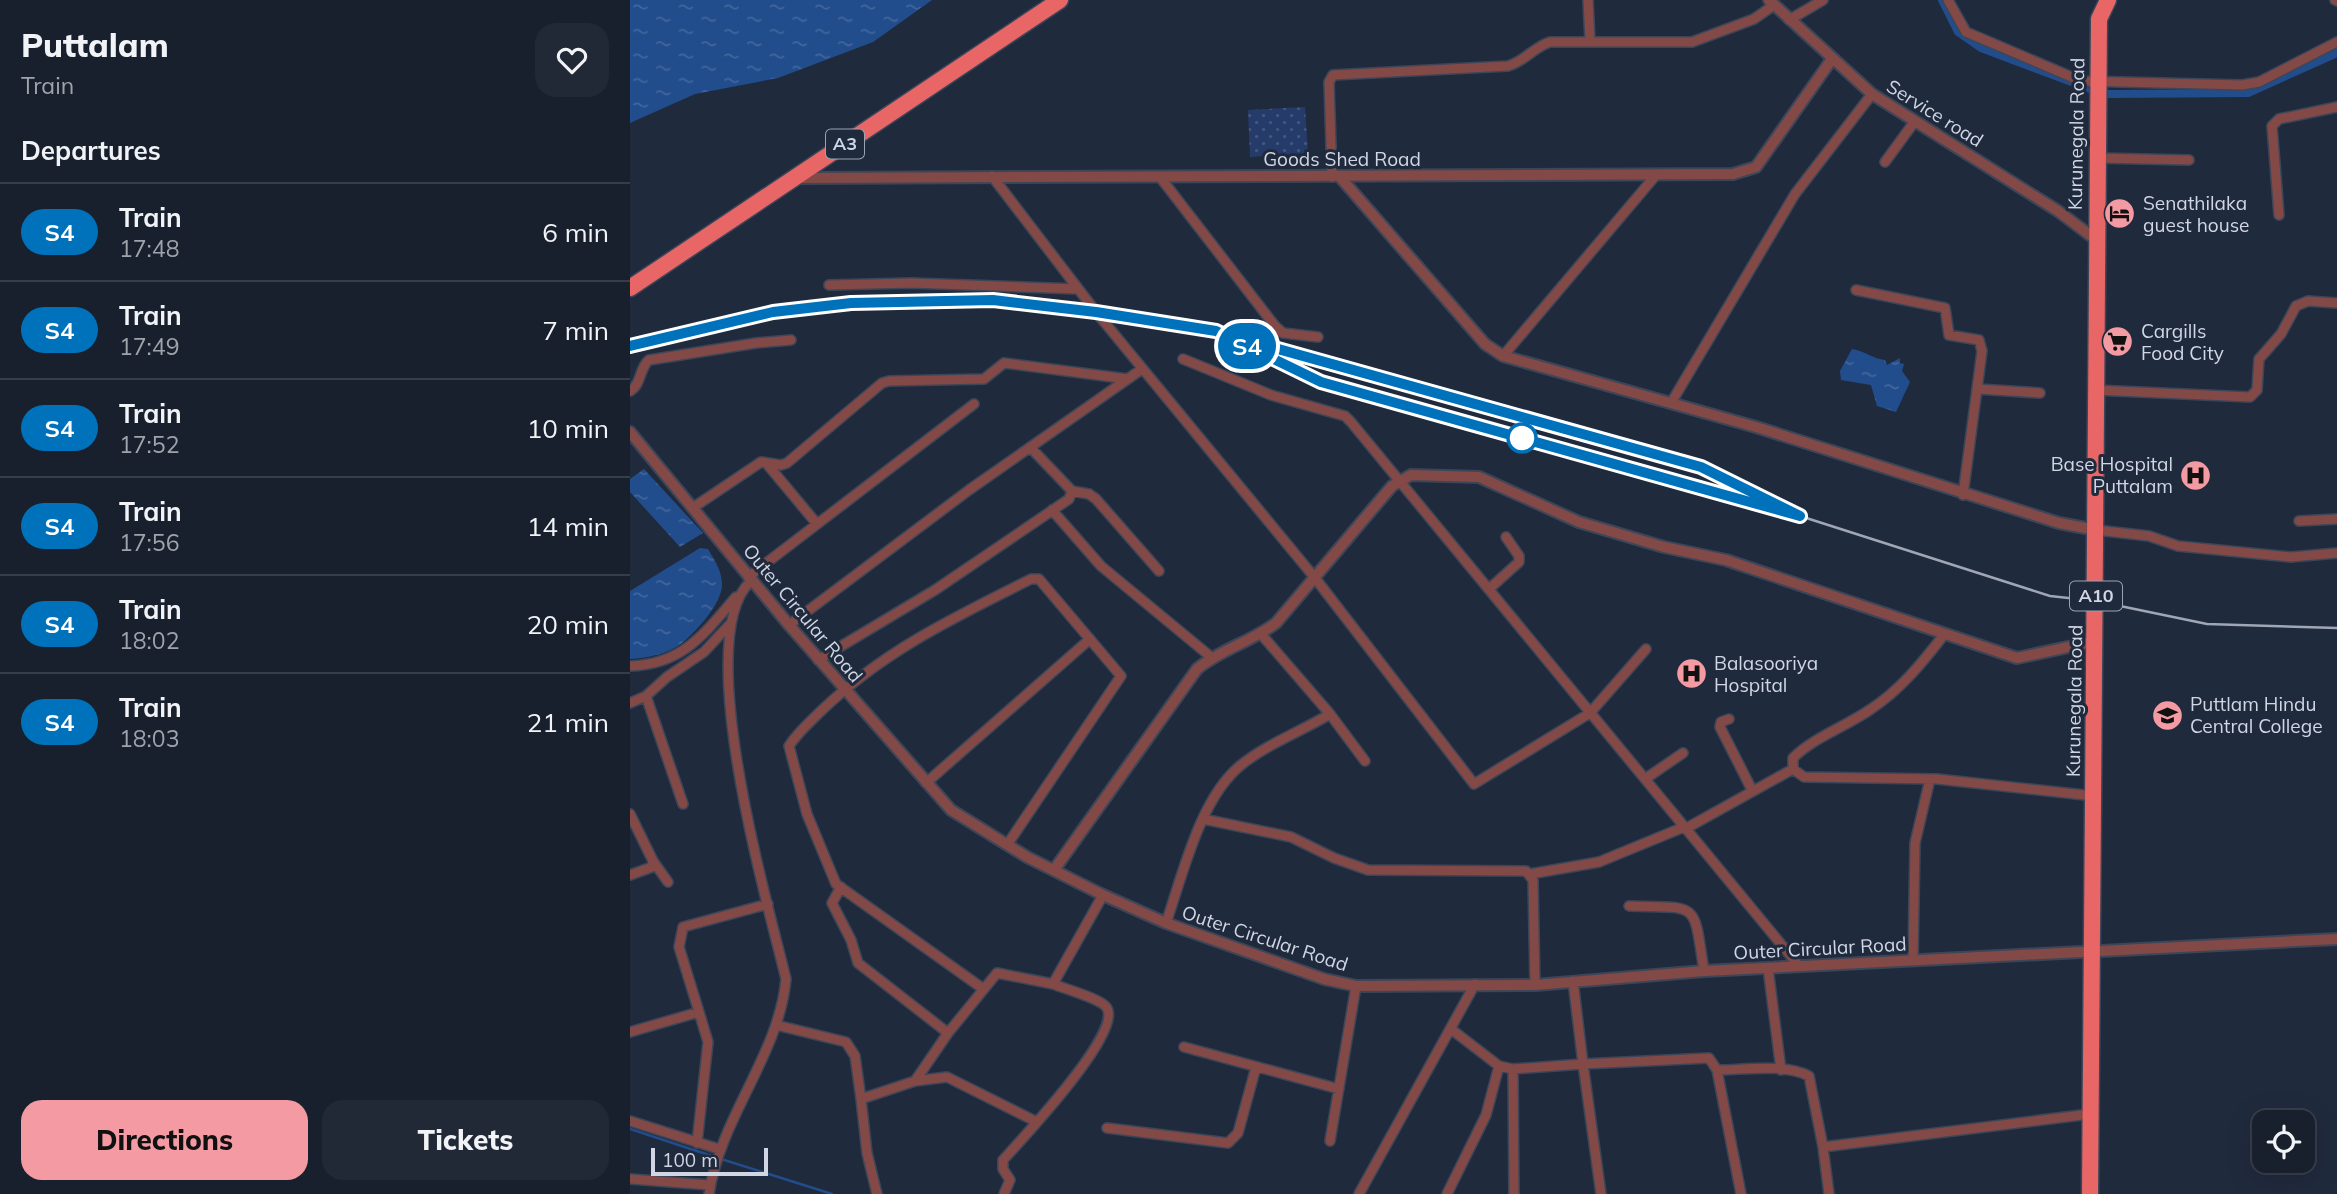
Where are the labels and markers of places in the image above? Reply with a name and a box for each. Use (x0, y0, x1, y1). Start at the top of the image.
place label: Senathilaka guest house (2143, 191, 2249, 237)
hotel icon: Senathilaka guest house (2103, 197, 2137, 231)
place label: Cargills Food City (2141, 319, 2224, 365)
supermarket icon: Cargills Food City (2101, 325, 2135, 359)
unlabelled marker (1507, 423, 1537, 453)
place label: Base Hospital Puttalam (2051, 452, 2173, 498)
hospital icon: Base Hospital Puttalam (2179, 458, 2213, 492)
place label: Balasooriya Hospital (1714, 651, 1818, 697)
hospital icon: Balasooriya Hospital (1674, 657, 1708, 691)
place label: Puttlam Hindu Central College (2190, 692, 2323, 738)
school or university icon: Puttlam Hindu Central College (2150, 698, 2184, 732)

